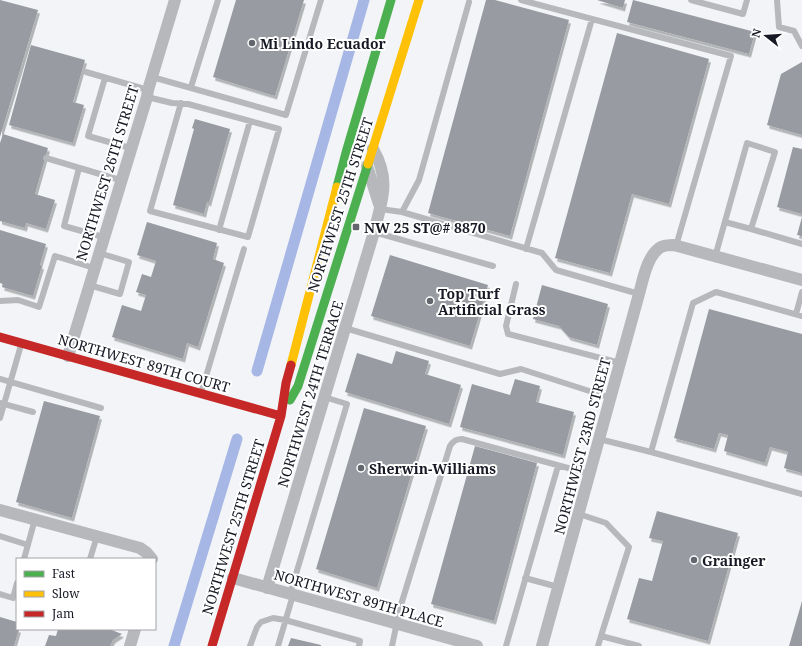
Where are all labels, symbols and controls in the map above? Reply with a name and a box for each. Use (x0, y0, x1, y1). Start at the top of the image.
north arrow (746, 16, 786, 56)
text: N (748, 26, 764, 39)
place label: Mi Lindo Ecuador (260, 34, 387, 53)
marker: Mi Lindo Ecuador (247, 38, 257, 48)
street label: NORTHWEST 26TH STREET (71, 82, 143, 263)
street label: NORTHWEST 25TH STREET (303, 115, 377, 295)
place label: NW 25 ST@# 8870 (364, 218, 486, 237)
marker: NW 25 ST@# 8870 (351, 222, 361, 232)
place label: Top Turf Artificial Grass (438, 284, 546, 319)
marker: Top Turf Artificial Grass (425, 296, 435, 306)
street label: NORTHWEST 24TH TERRACE (273, 298, 348, 490)
street label: NORTHWEST 89TH COURT (56, 329, 233, 397)
street label: NORTHWEST 23RD STREET (549, 355, 615, 537)
street label: NORTHWEST 25TH STREET (197, 436, 269, 617)
place label: Sherwin-Williams (369, 459, 496, 478)
marker: Sherwin-Williams (356, 463, 366, 473)
place label: Grainger (702, 551, 766, 570)
marker: Grainger (689, 555, 699, 565)
legend (16, 558, 156, 630)
text: Fast (52, 565, 75, 582)
street label: NORTHWEST 89TH PLACE (272, 565, 446, 631)
text: Slow (52, 585, 80, 602)
text: Jam (51, 605, 74, 622)

